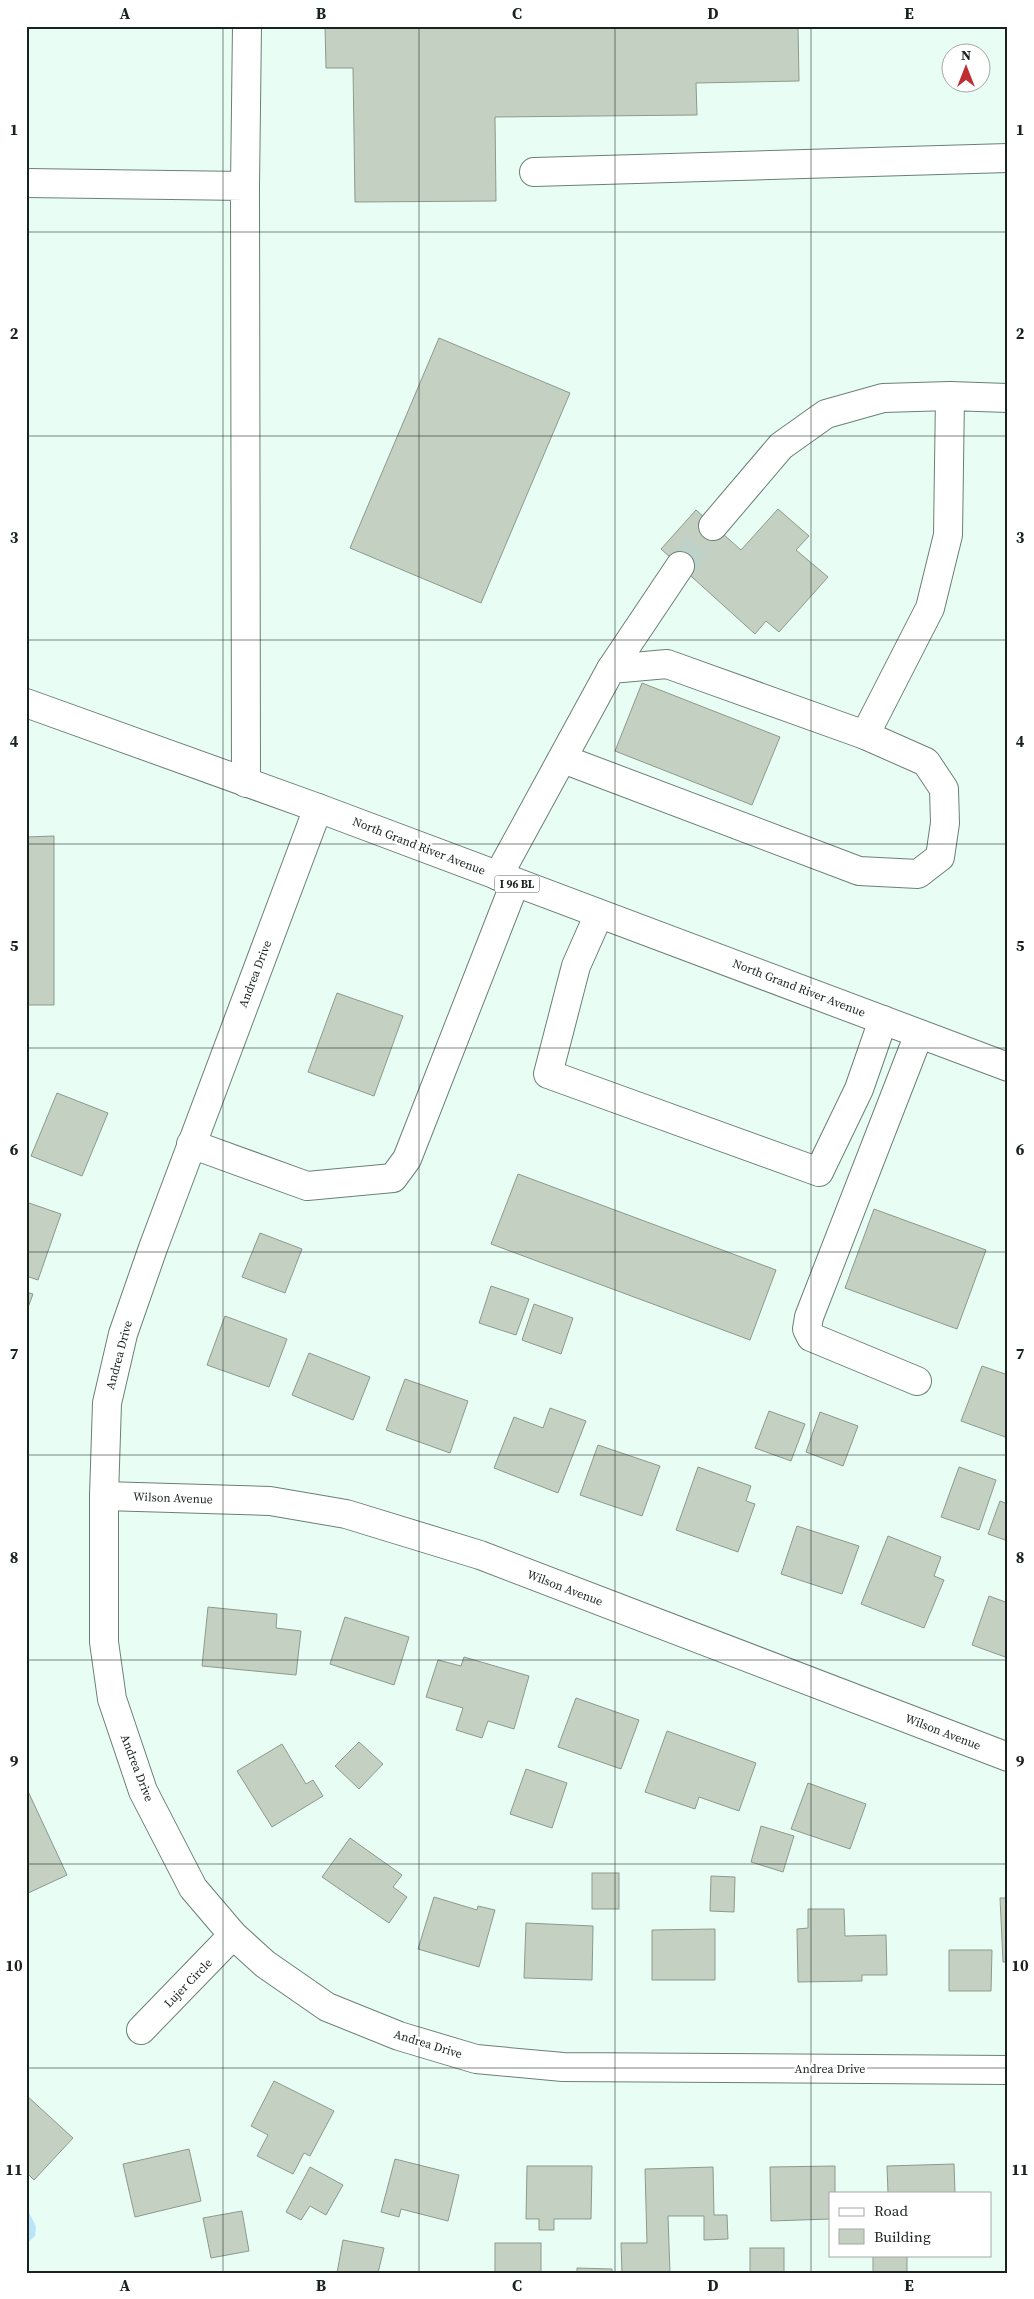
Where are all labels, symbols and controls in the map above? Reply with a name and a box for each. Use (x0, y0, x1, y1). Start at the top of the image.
text: A (120, 2, 131, 24)
text: B (316, 2, 327, 24)
text: C (512, 2, 522, 24)
text: D (707, 2, 719, 24)
text: E (904, 2, 914, 24)
north arrow (942, 42, 992, 92)
text: N (961, 45, 971, 65)
text: 1 (10, 118, 18, 140)
text: 1 (1016, 118, 1024, 140)
text: 2 (10, 322, 19, 344)
text: 2 (1016, 322, 1025, 344)
text: 3 (10, 526, 19, 548)
text: 3 (1016, 526, 1025, 548)
text: 4 (10, 730, 19, 752)
text: 4 (1016, 730, 1025, 752)
street label: North Grand River Avenue (350, 813, 488, 879)
road number: I 96 BL (494, 876, 540, 892)
text: 5 (10, 934, 19, 956)
text: 5 (1016, 934, 1025, 956)
street label: Andrea Drive (235, 938, 275, 1010)
street label: North Grand River Avenue (730, 955, 868, 1021)
text: 6 (10, 1138, 19, 1160)
text: 6 (1016, 1138, 1025, 1160)
street label: Andrea Drive (102, 1319, 136, 1391)
text: 7 (10, 1342, 19, 1364)
text: 7 (1016, 1342, 1025, 1364)
street label: Wilson Avenue (133, 1489, 213, 1507)
text: 8 (10, 1546, 18, 1568)
text: 8 (1016, 1546, 1024, 1568)
street label: Wilson Avenue (525, 1566, 605, 1610)
street label: Wilson Avenue (903, 1710, 983, 1754)
street label: Andrea Drive (117, 1732, 157, 1804)
text: 9 (10, 1750, 19, 1772)
text: 9 (1016, 1750, 1025, 1772)
text: 10 (5, 1954, 23, 1976)
text: 10 (1011, 1954, 1029, 1976)
street label: Lujer Circle (160, 1955, 216, 2011)
street label: Andrea Drive (392, 2026, 464, 2062)
street label: Andrea Drive (795, 2061, 865, 2077)
text: 11 (5, 2158, 23, 2180)
text: 11 (1011, 2158, 1029, 2180)
legend (829, 2192, 992, 2256)
text: Road (874, 2200, 908, 2221)
text: Building (874, 2226, 931, 2247)
text: A (120, 2274, 131, 2296)
text: B (316, 2274, 327, 2296)
text: C (512, 2274, 522, 2296)
text: D (707, 2274, 719, 2296)
text: E (904, 2274, 914, 2296)

